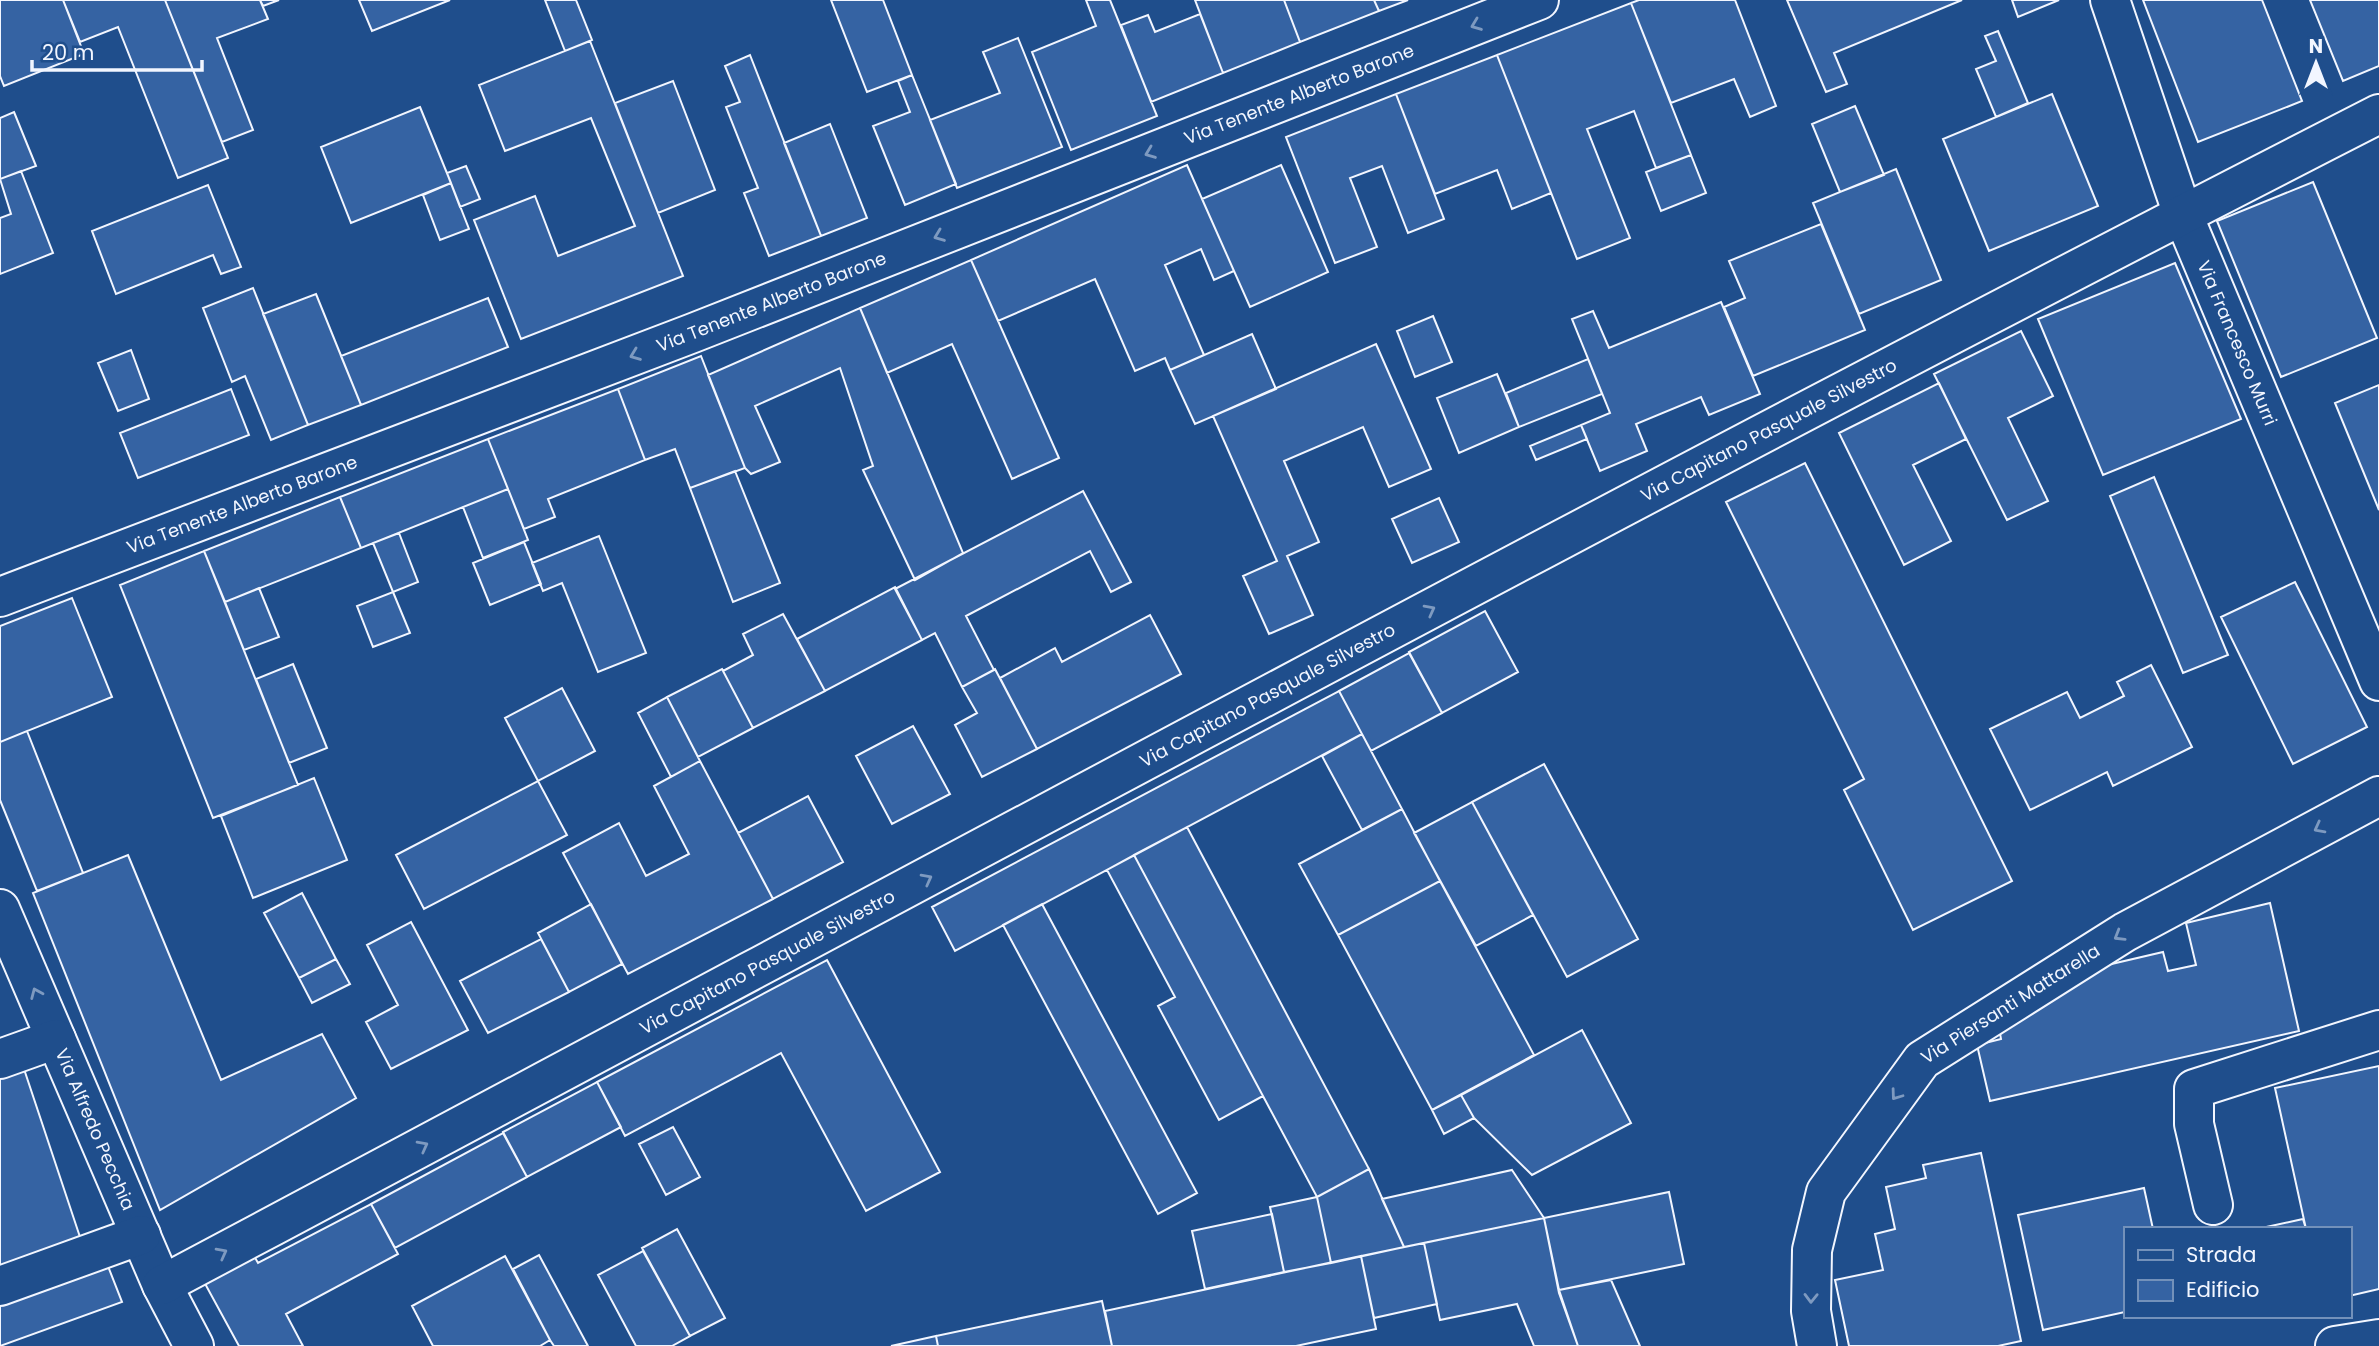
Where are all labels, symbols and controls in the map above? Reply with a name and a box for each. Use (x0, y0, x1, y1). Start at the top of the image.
one-way arrow (1471, 16, 1483, 30)
scale bar (32, 28, 201, 72)
north arrow (2281, 28, 2351, 98)
text: N (2309, 33, 2323, 60)
street label: Via Tenente Alberto Barone (1180, 37, 1418, 150)
text: 20 m (42, 38, 95, 67)
one-way arrow (1145, 144, 1157, 158)
one-way arrow (933, 228, 945, 242)
street label: Via Tenente Alberto Barone (653, 245, 890, 358)
street label: Via Francesco Murri (2192, 257, 2283, 429)
one-way arrow (630, 347, 642, 361)
street label: Via Capitano Pasquale Silvestro (1636, 352, 1901, 508)
street label: Via Tenente Alberto Barone (123, 449, 361, 560)
one-way arrow (1423, 604, 1436, 618)
street label: Via Capitano Pasquale Silvestro (1135, 617, 1400, 773)
one-way arrow (2314, 820, 2326, 833)
one-way arrow (920, 874, 933, 887)
street label: Via Capitano Pasquale Silvestro (635, 883, 899, 1040)
one-way arrow (2113, 927, 2126, 940)
street label: Via Piersanti Mattarella (1916, 938, 2105, 1070)
one-way arrow (31, 988, 45, 1000)
street label: Via Alfredo Pecchia (49, 1044, 141, 1214)
one-way arrow (1892, 1088, 1904, 1100)
one-way arrow (416, 1141, 429, 1154)
legend (2124, 1227, 2351, 1318)
text: Strada (2186, 1240, 2256, 1269)
one-way arrow (215, 1247, 228, 1261)
text: Edificio (2186, 1275, 2260, 1304)
one-way arrow (1803, 1294, 1819, 1304)

